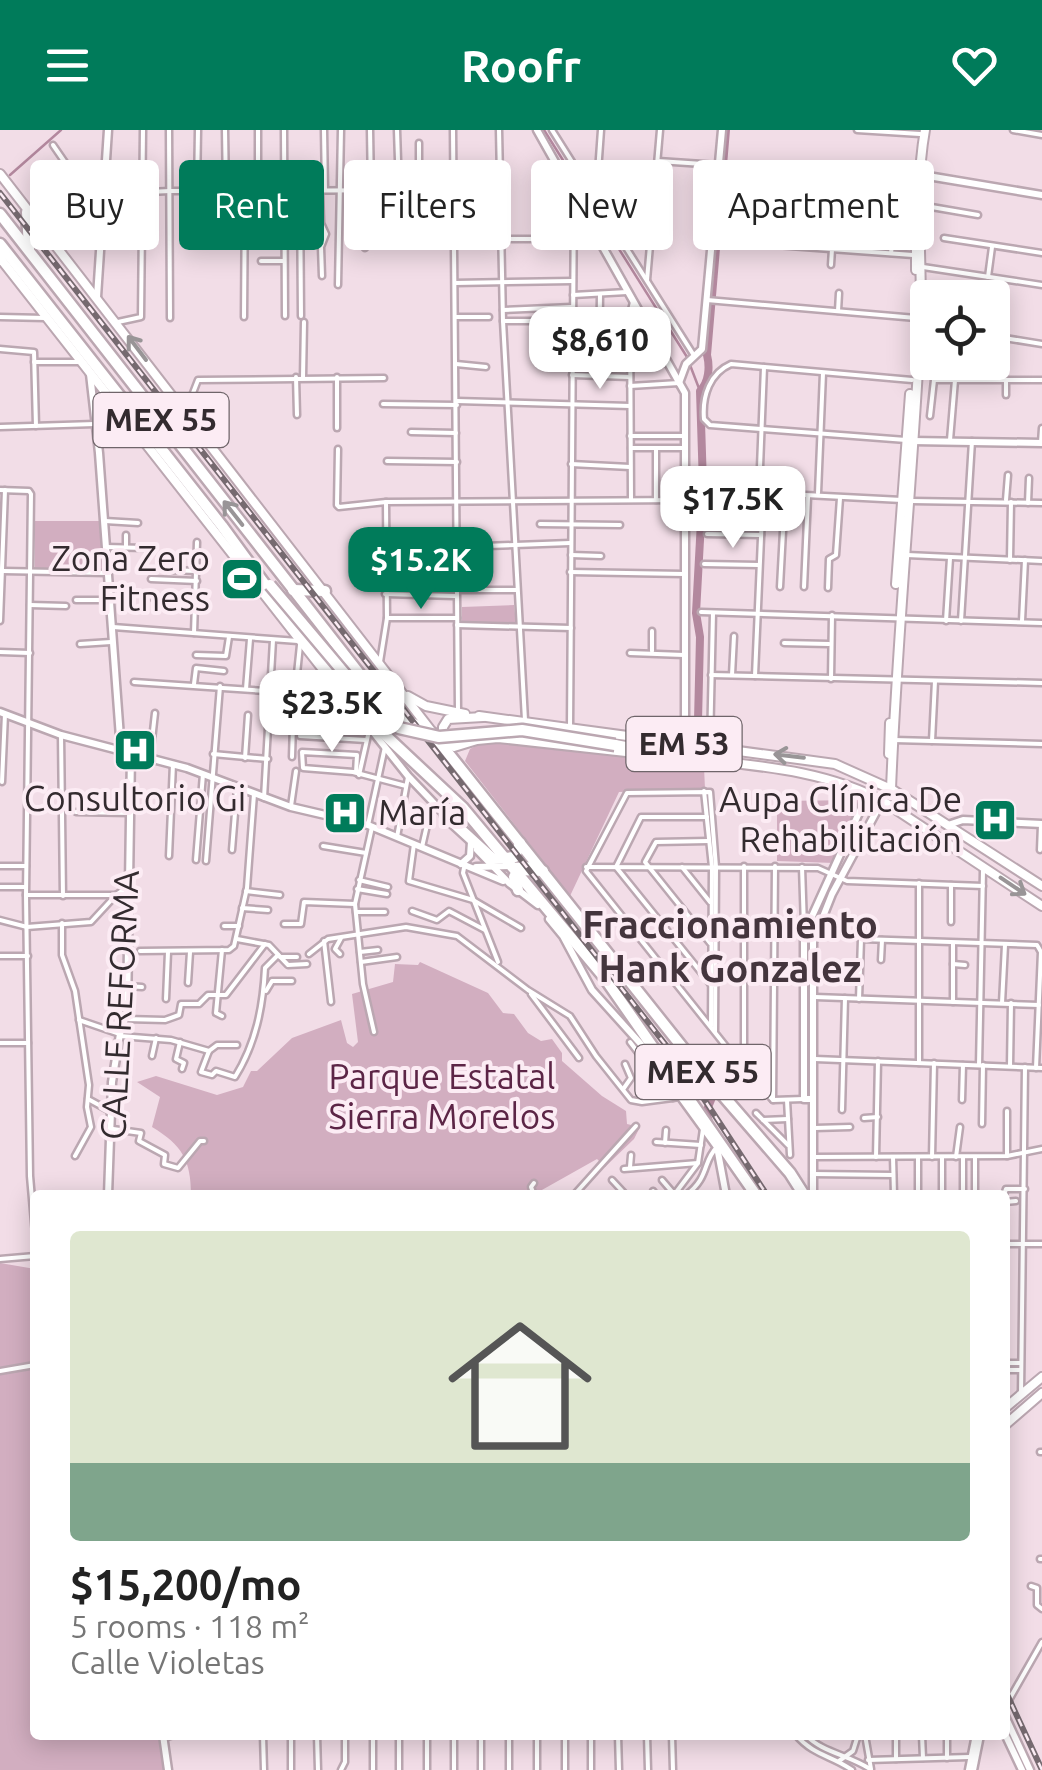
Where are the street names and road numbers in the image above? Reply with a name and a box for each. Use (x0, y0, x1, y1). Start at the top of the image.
road number: MEX 55 (94, 393, 228, 447)
road number: EM 53 (626, 717, 742, 771)
street label: CALLE REFORMA (92, 869, 146, 1141)
road number: MEX 55 (636, 1045, 770, 1099)

